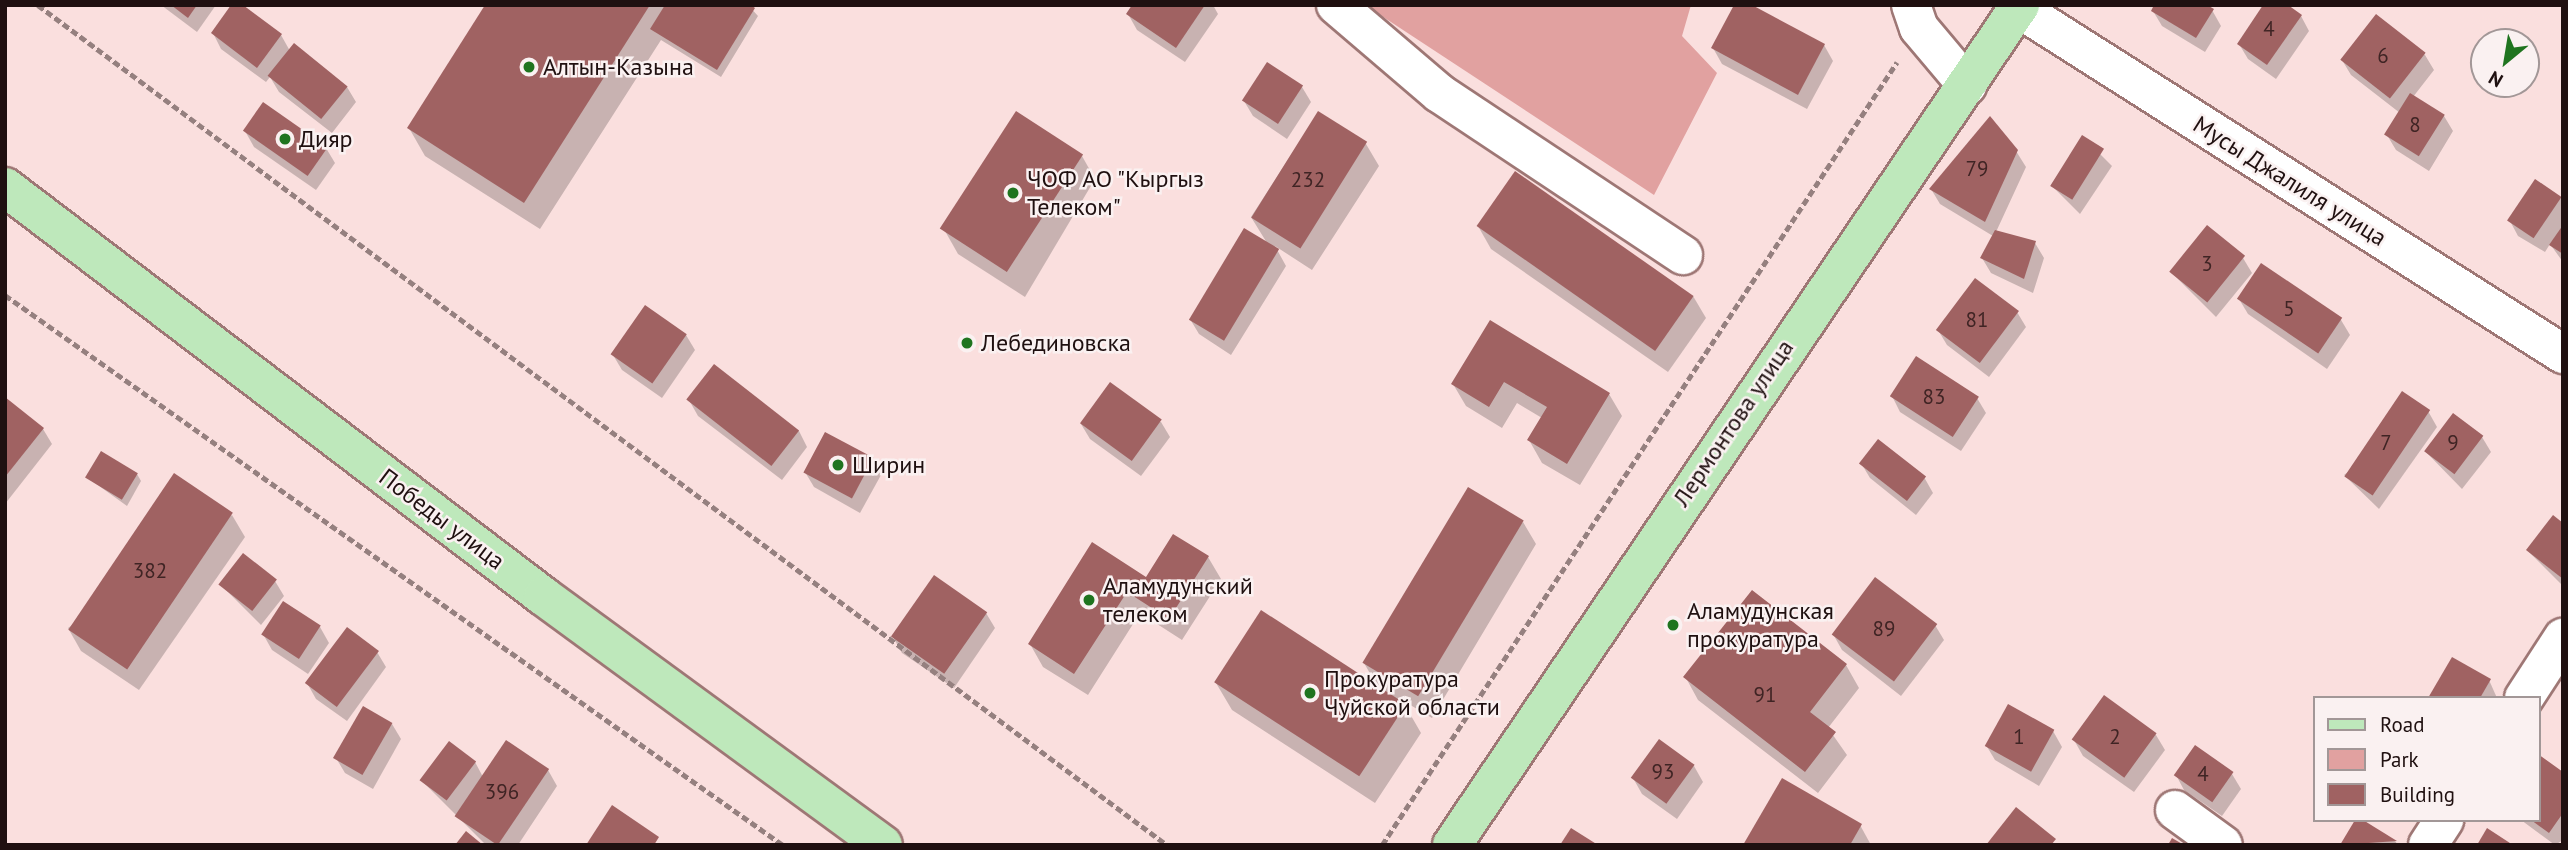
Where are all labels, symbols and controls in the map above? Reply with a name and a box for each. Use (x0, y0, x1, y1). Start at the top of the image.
house number: 4 (2263, 16, 2275, 42)
north arrow (2470, 28, 2540, 98)
house number: 6 (2377, 43, 2389, 69)
place label: Алтын-Казына (543, 53, 694, 81)
marker: Алтын-Казына (521, 59, 537, 75)
text: N (2484, 66, 2507, 93)
street label: Мусы Джалиля улица (2188, 110, 2392, 252)
house number: 8 (2409, 112, 2421, 138)
place label: Дияр (299, 125, 353, 153)
marker: Дияр (277, 131, 293, 147)
house number: 79 (1966, 156, 1988, 182)
place label: ЧОФ АО "Кыргыз Телеком" (1027, 165, 1206, 221)
house number: 232 (1291, 167, 1325, 193)
marker: ЧОФ АО "Кыргыз Телеком" (1005, 185, 1021, 201)
house number: 3 (2201, 251, 2213, 277)
house number: 5 (2283, 296, 2295, 322)
house number: 81 (1966, 307, 1988, 333)
place label: Лебединовска (981, 329, 1131, 357)
street label: Лермонтова улица (1667, 334, 1799, 512)
marker: Лебединовска (959, 335, 975, 351)
house number: 83 (1923, 384, 1945, 410)
house number: 7 (2380, 430, 2392, 456)
house number: 9 (2447, 430, 2459, 456)
place label: Ширин (852, 451, 925, 479)
marker: Ширин (830, 457, 846, 473)
street label: Победы улица (374, 463, 510, 575)
house number: 382 (133, 558, 167, 584)
place label: Аламудунский телеком (1103, 572, 1253, 628)
marker: Аламудунский телеком (1081, 592, 1097, 608)
place label: Аламудунская прокуратура (1687, 597, 1834, 653)
house number: 89 (1873, 616, 1895, 642)
marker: Аламудунская прокуратура (1665, 617, 1681, 633)
place label: Прокуратура Чуйской области (1324, 665, 1500, 721)
house number: 91 (1754, 682, 1776, 708)
marker: Прокуратура Чуйской области (1302, 685, 1318, 701)
legend (2312, 696, 2540, 822)
text: Road (2380, 711, 2424, 738)
house number: 1 (2013, 724, 2025, 750)
house number: 2 (2109, 724, 2121, 750)
text: Park (2380, 746, 2419, 773)
house number: 93 (1652, 759, 1674, 785)
house number: 4 (2197, 761, 2209, 787)
house number: 396 (485, 779, 519, 805)
text: Building (2380, 781, 2455, 808)

